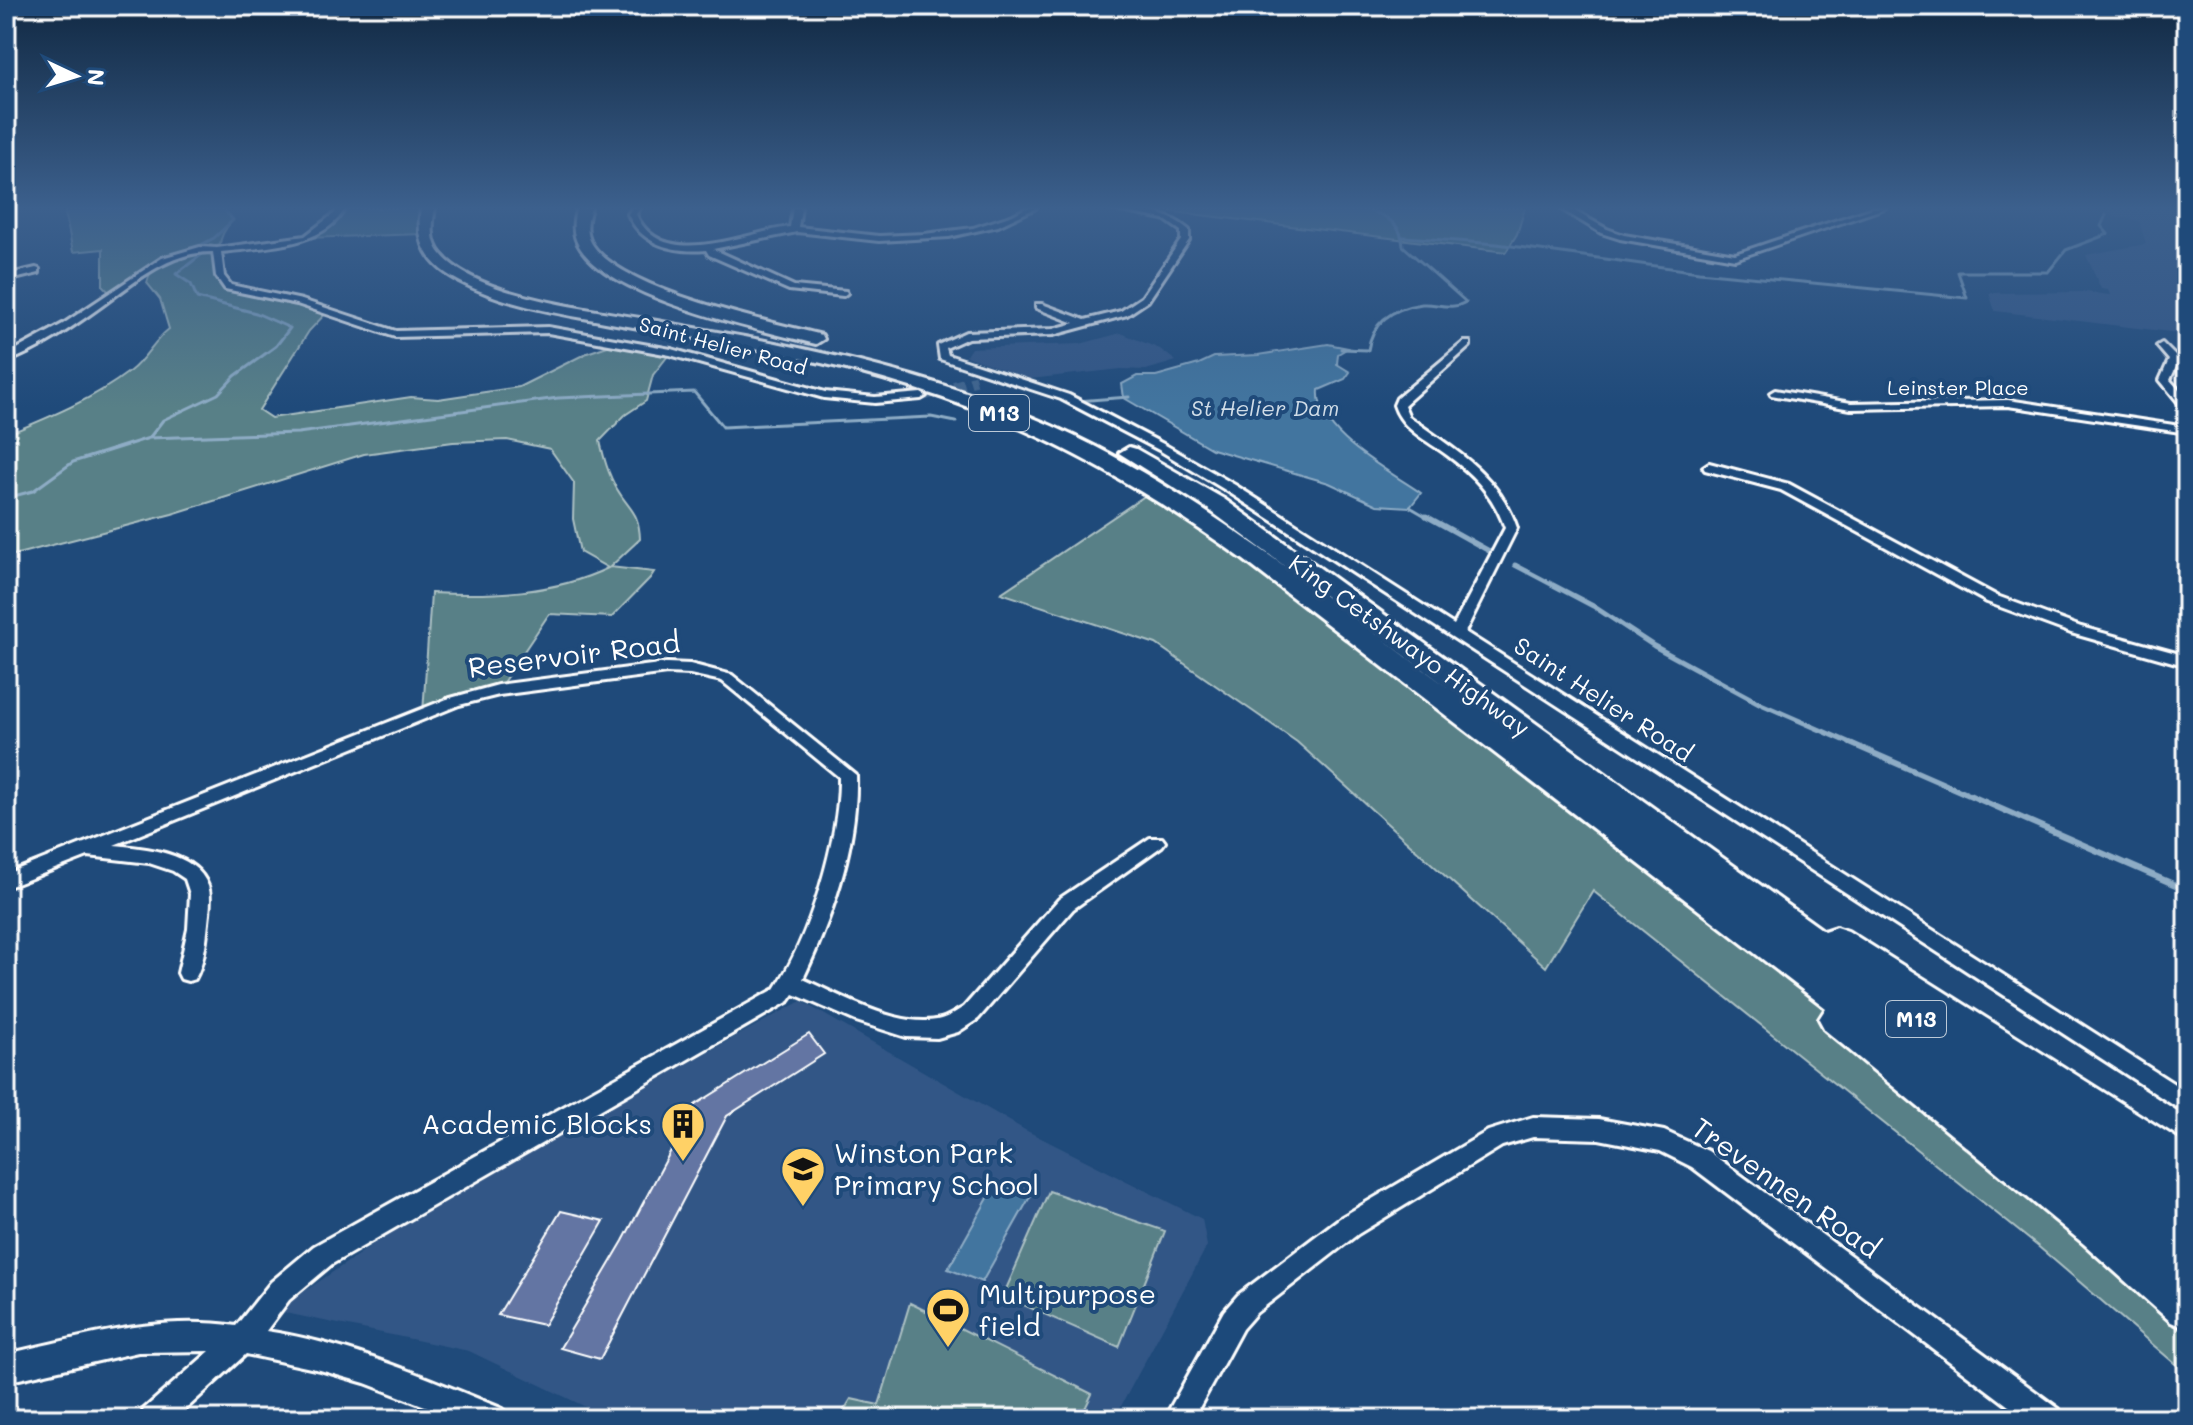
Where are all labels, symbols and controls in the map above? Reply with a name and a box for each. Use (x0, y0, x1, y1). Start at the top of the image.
north arrow (36, 36, 116, 116)
text: N (81, 68, 111, 87)
street label: Saint Helier Road (637, 310, 810, 380)
street label: Leinster Place (1887, 374, 2029, 400)
water label: St Helier Dam (1191, 393, 1339, 422)
road number: M13 (969, 395, 1029, 431)
street label: King Cetshwayo Highway (1283, 547, 1537, 743)
street label: Reservoir Road (466, 623, 682, 685)
street label: Saint Helier Road (1509, 629, 1699, 768)
road number: M13 (1886, 1001, 1946, 1037)
building icon: Academic Blocks (659, 1100, 707, 1163)
place label: Academic Blocks (421, 1105, 652, 1141)
street label: Trevennen Road (1685, 1109, 1888, 1266)
place label: Winston Park Primary School (834, 1134, 1039, 1202)
school or university icon: Winston Park Primary School (779, 1145, 827, 1208)
place label: Multipurpose field (979, 1275, 1156, 1343)
sports icon: Multipurpose field (924, 1286, 972, 1349)

